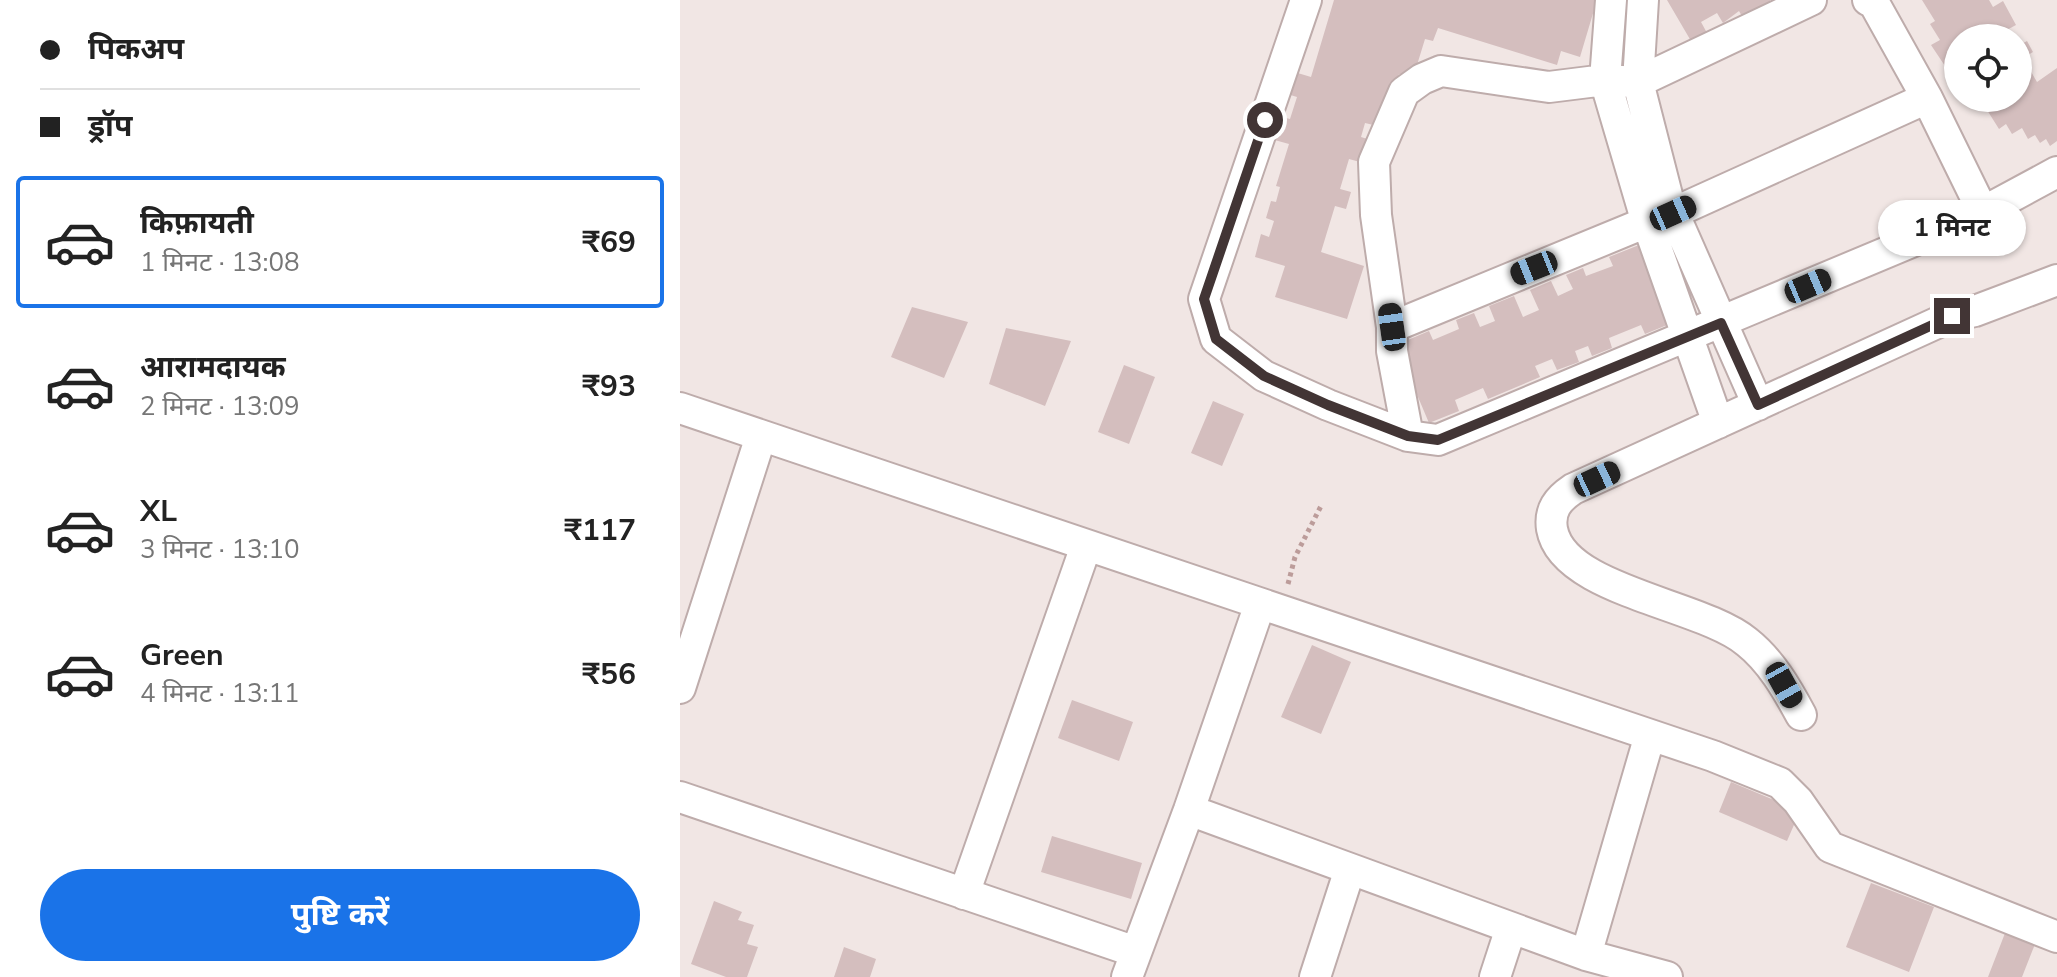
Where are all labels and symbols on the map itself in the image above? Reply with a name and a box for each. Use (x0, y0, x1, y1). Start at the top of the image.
route start (1247, 102, 1283, 138)
car (1646, 192, 1700, 234)
callout: 1 मिनट (1878, 200, 2026, 256)
car (1507, 248, 1561, 288)
car (1781, 266, 1835, 306)
route end (1934, 298, 1970, 334)
car (1377, 302, 1407, 352)
car (1570, 458, 1624, 500)
car (1762, 658, 1806, 712)

